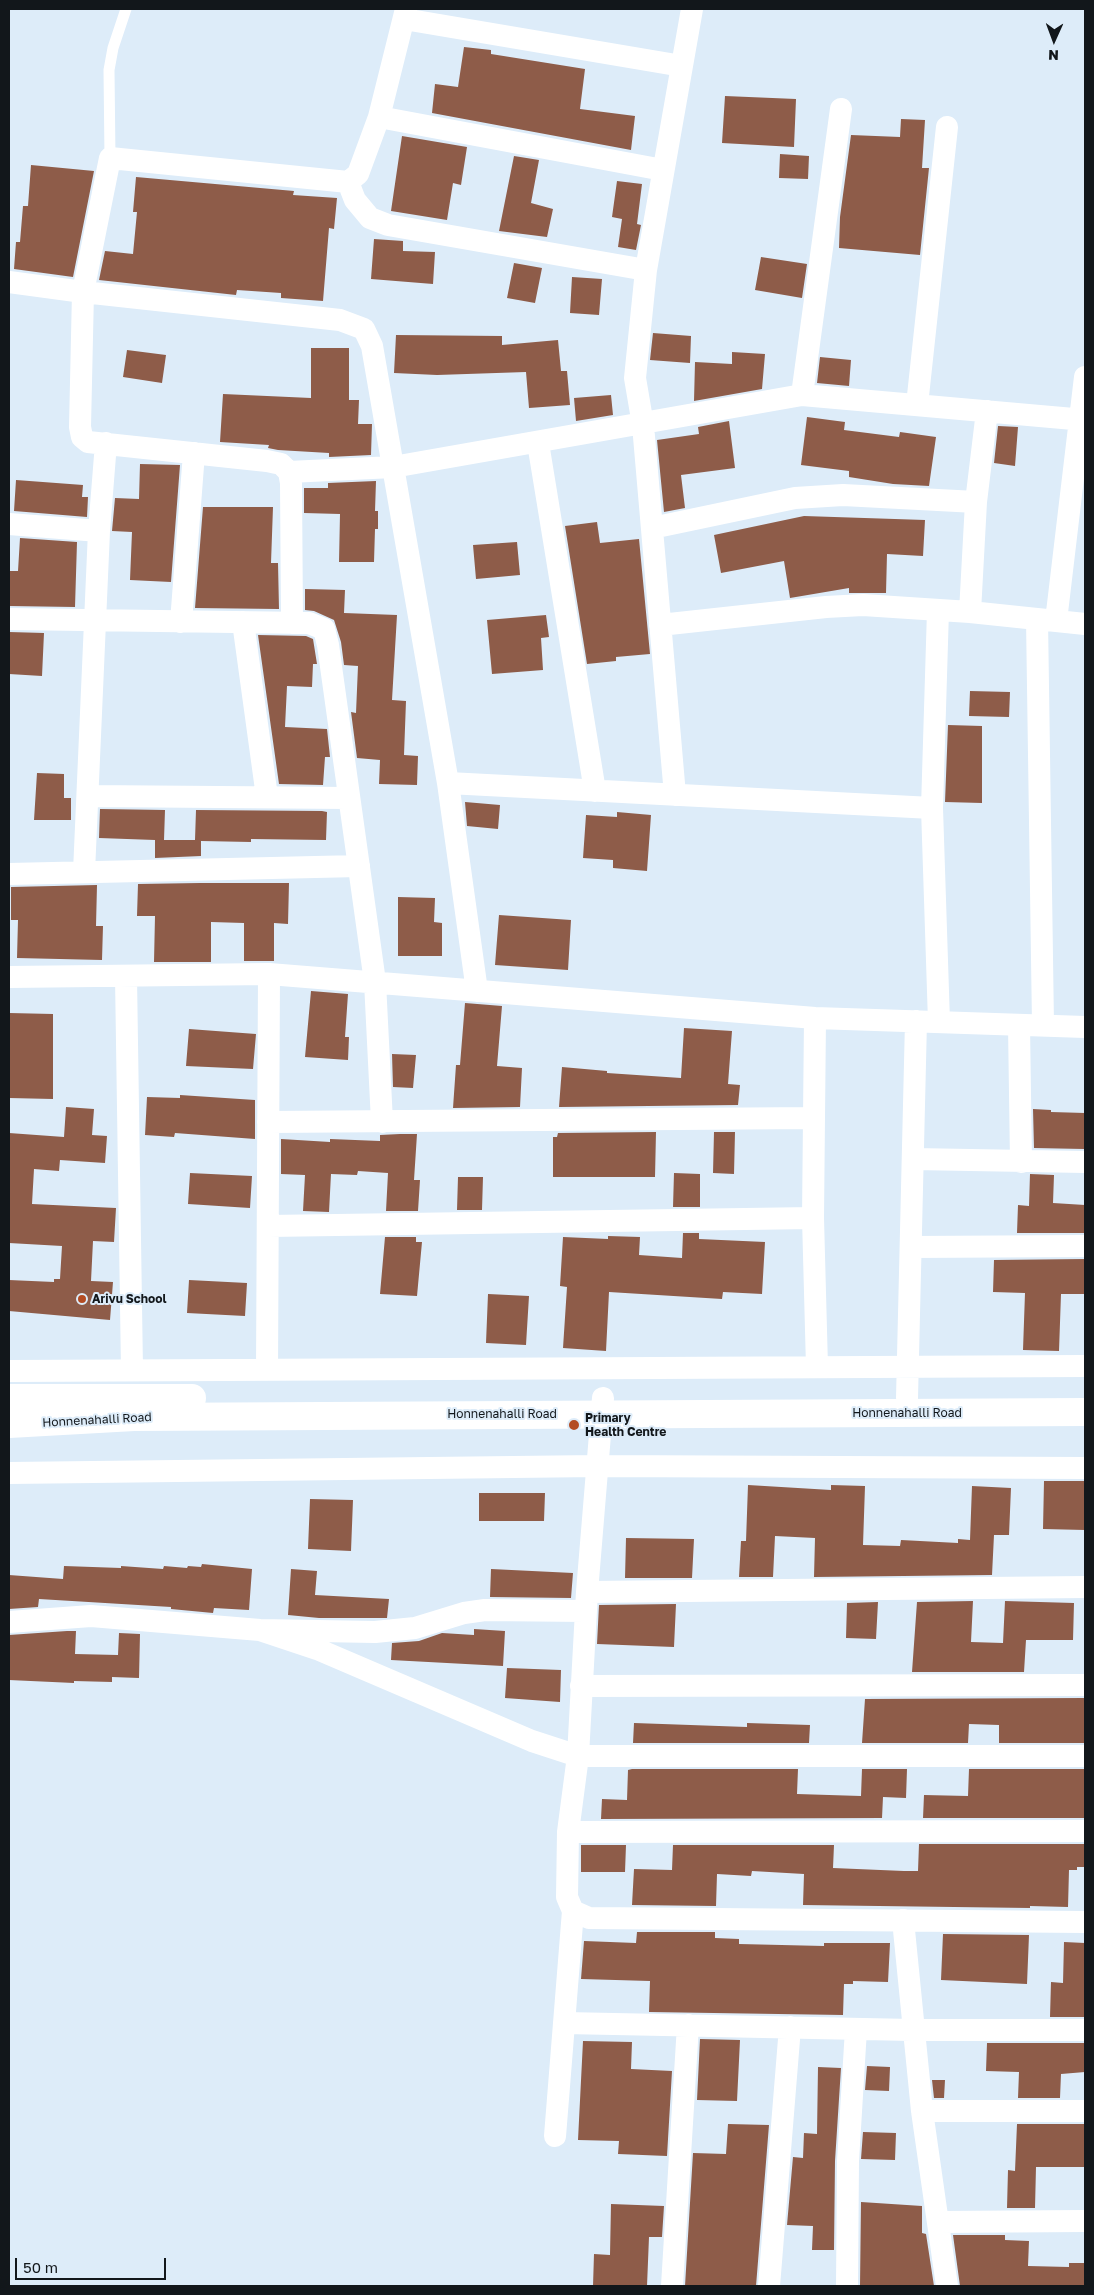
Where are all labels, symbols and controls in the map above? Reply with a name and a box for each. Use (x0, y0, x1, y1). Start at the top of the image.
north arrow (1029, 15, 1079, 65)
text: N (1048, 47, 1059, 64)
place label: Arivu School (92, 1292, 166, 1306)
marker: Arivu School (76, 1293, 88, 1305)
street label: Honnenahalli Road (852, 1406, 962, 1420)
street label: Honnenahalli Road (447, 1407, 557, 1421)
street label: Honnenahalli Road (42, 1410, 152, 1430)
place label: Primary Health Centre (585, 1411, 666, 1439)
marker: Primary Health Centre (567, 1418, 581, 1432)
scale bar (18, 2248, 169, 2280)
text: 50 m (23, 2258, 58, 2276)

